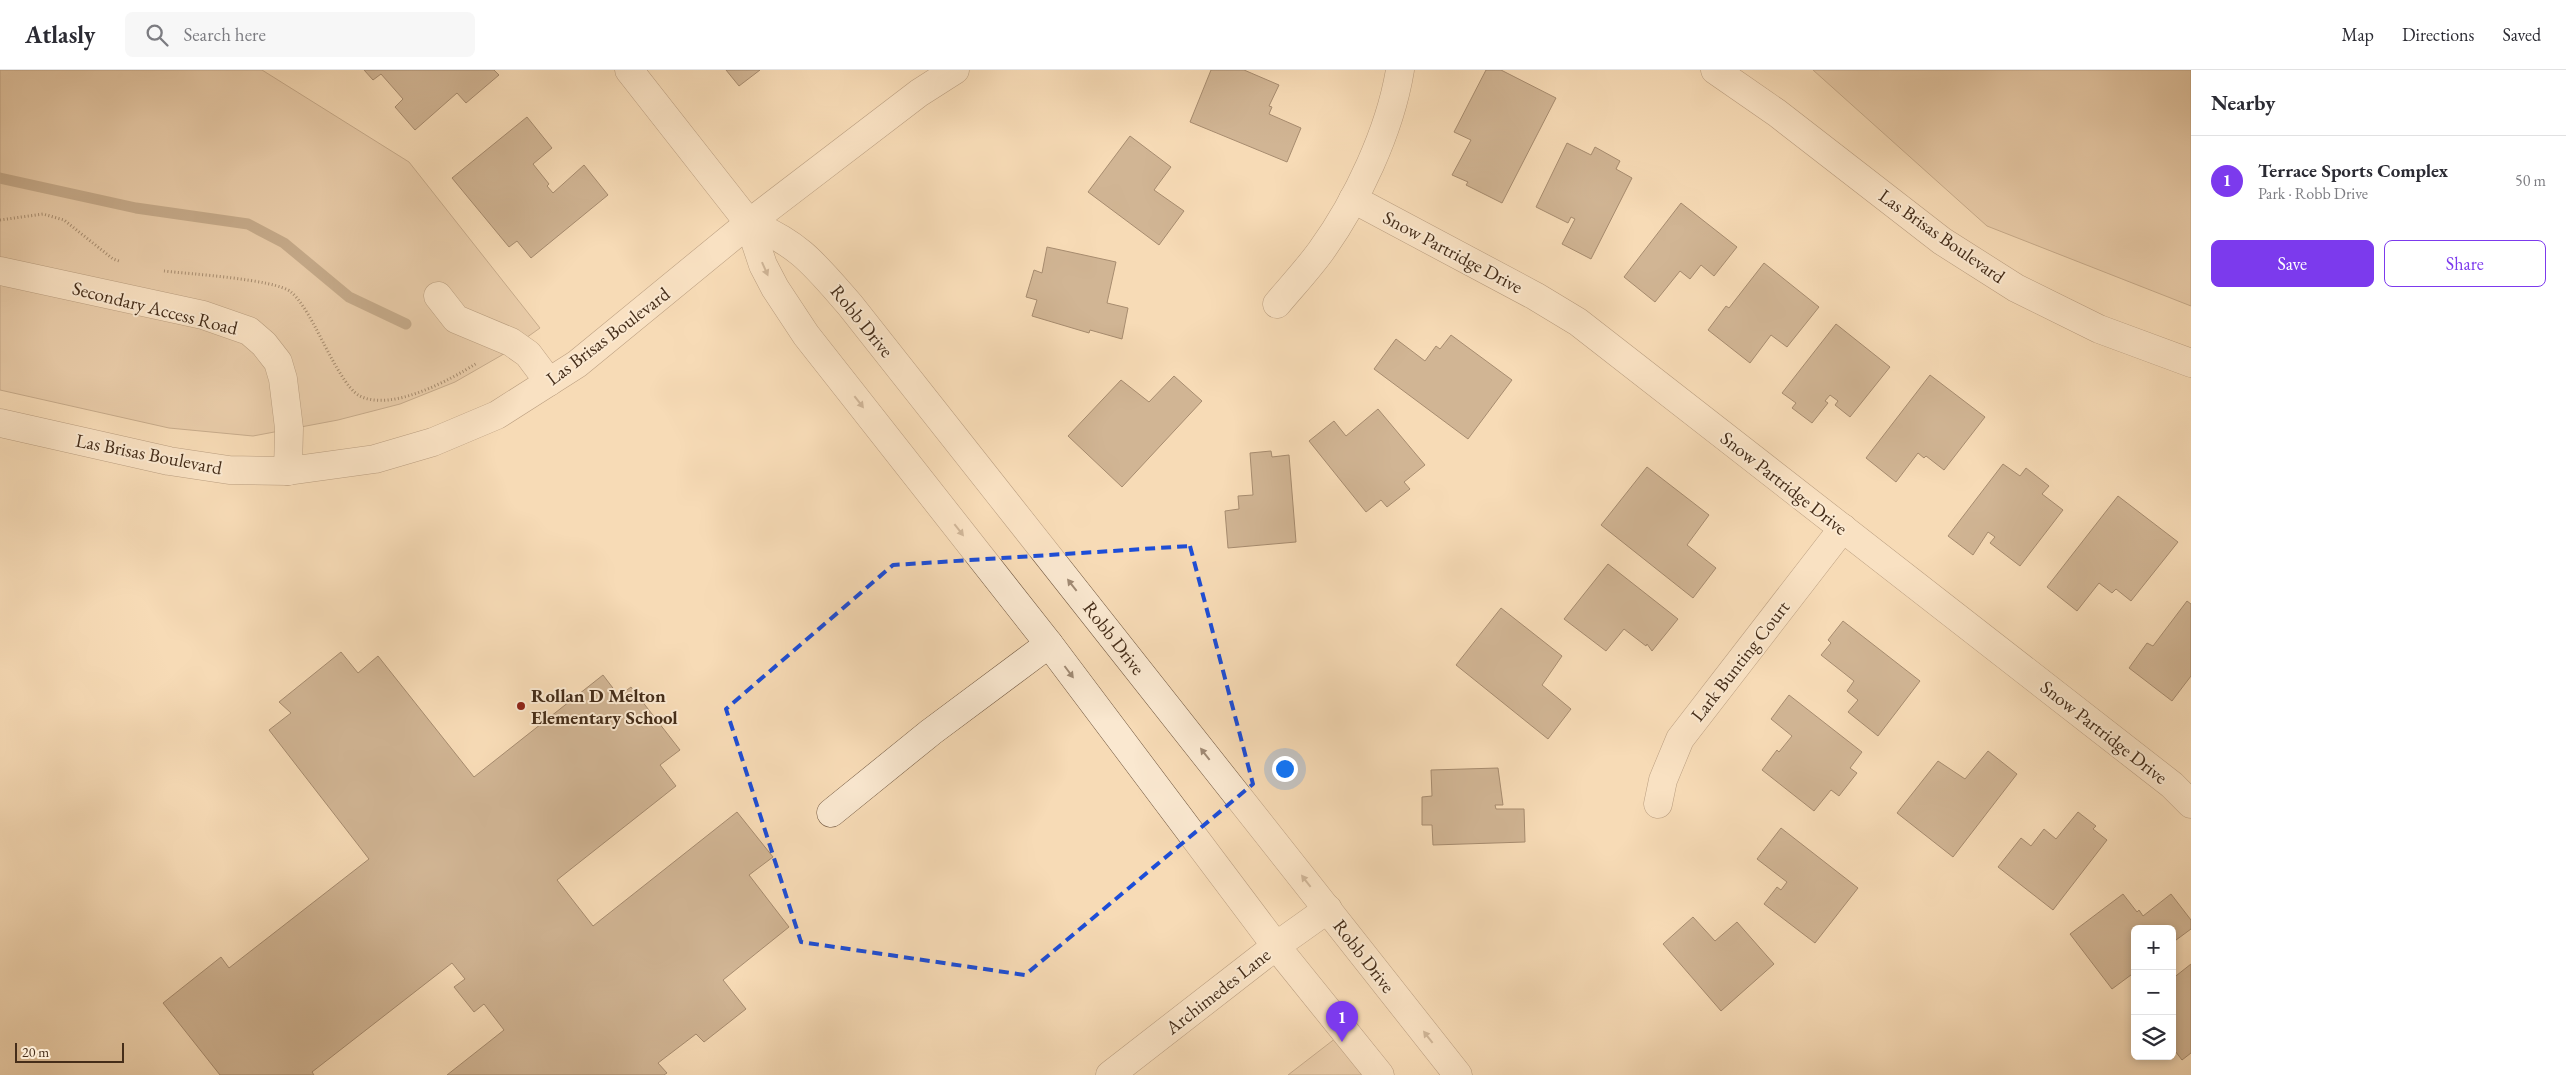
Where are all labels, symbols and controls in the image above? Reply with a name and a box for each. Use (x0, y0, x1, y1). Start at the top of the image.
search box (125, 12, 475, 57)
text: Atlasly (25, 19, 95, 50)
icon: search (143, 21, 171, 49)
text: Search here (183, 22, 266, 47)
text: Map (2342, 23, 2374, 46)
text: Directions (2402, 23, 2474, 46)
text: Saved (2502, 23, 2541, 46)
text: Nearby (2211, 89, 2275, 116)
text: Terrace Sports Complex (2258, 158, 2448, 183)
text: 1 (2223, 170, 2231, 191)
text: 50 m (2515, 170, 2546, 191)
street label: Las Brisas Boulevard (1874, 183, 2010, 289)
text: Park · Robb Drive (2258, 183, 2368, 204)
street label: Snow Partridge Drive (1379, 205, 1527, 299)
button: Save (2211, 240, 2374, 287)
button: Share (2384, 240, 2546, 287)
one-way arrow (762, 262, 770, 276)
street label: Secondary Access Road (70, 275, 241, 341)
street label: Robb Drive (825, 279, 899, 363)
street label: Las Brisas Boulevard (541, 281, 675, 391)
one-way arrow (853, 395, 864, 408)
street label: Snow Partridge Drive (1715, 425, 1853, 541)
street label: Las Brisas Boulevard (74, 428, 225, 481)
one-way arrow (953, 523, 964, 536)
one-way arrow (1067, 579, 1078, 592)
street label: Lark Bunting Court (1685, 595, 1795, 727)
street label: Robb Drive (1077, 596, 1151, 680)
one-way arrow (1064, 665, 1075, 678)
street label: Snow Partridge Drive (2035, 674, 2173, 790)
place label: Rollan D Melton Elementary School (531, 683, 678, 730)
marker: Rollan D Melton Elementary School (515, 700, 527, 712)
one-way arrow (1200, 748, 1211, 761)
your location (1272, 756, 1298, 782)
one-way arrow (1300, 875, 1311, 888)
street label: Robb Drive (1327, 914, 1401, 998)
map controls (2131, 925, 2176, 1060)
button: + (2131, 925, 2176, 970)
street label: Archimedes Lane (1160, 942, 1276, 1040)
button: − (2131, 970, 2176, 1015)
pin: 1 (1326, 1001, 1358, 1042)
button: layers (2131, 1015, 2176, 1060)
one-way arrow (1422, 1031, 1433, 1044)
scale bar (15, 1040, 124, 1063)
text: 20 m (22, 1043, 49, 1061)

